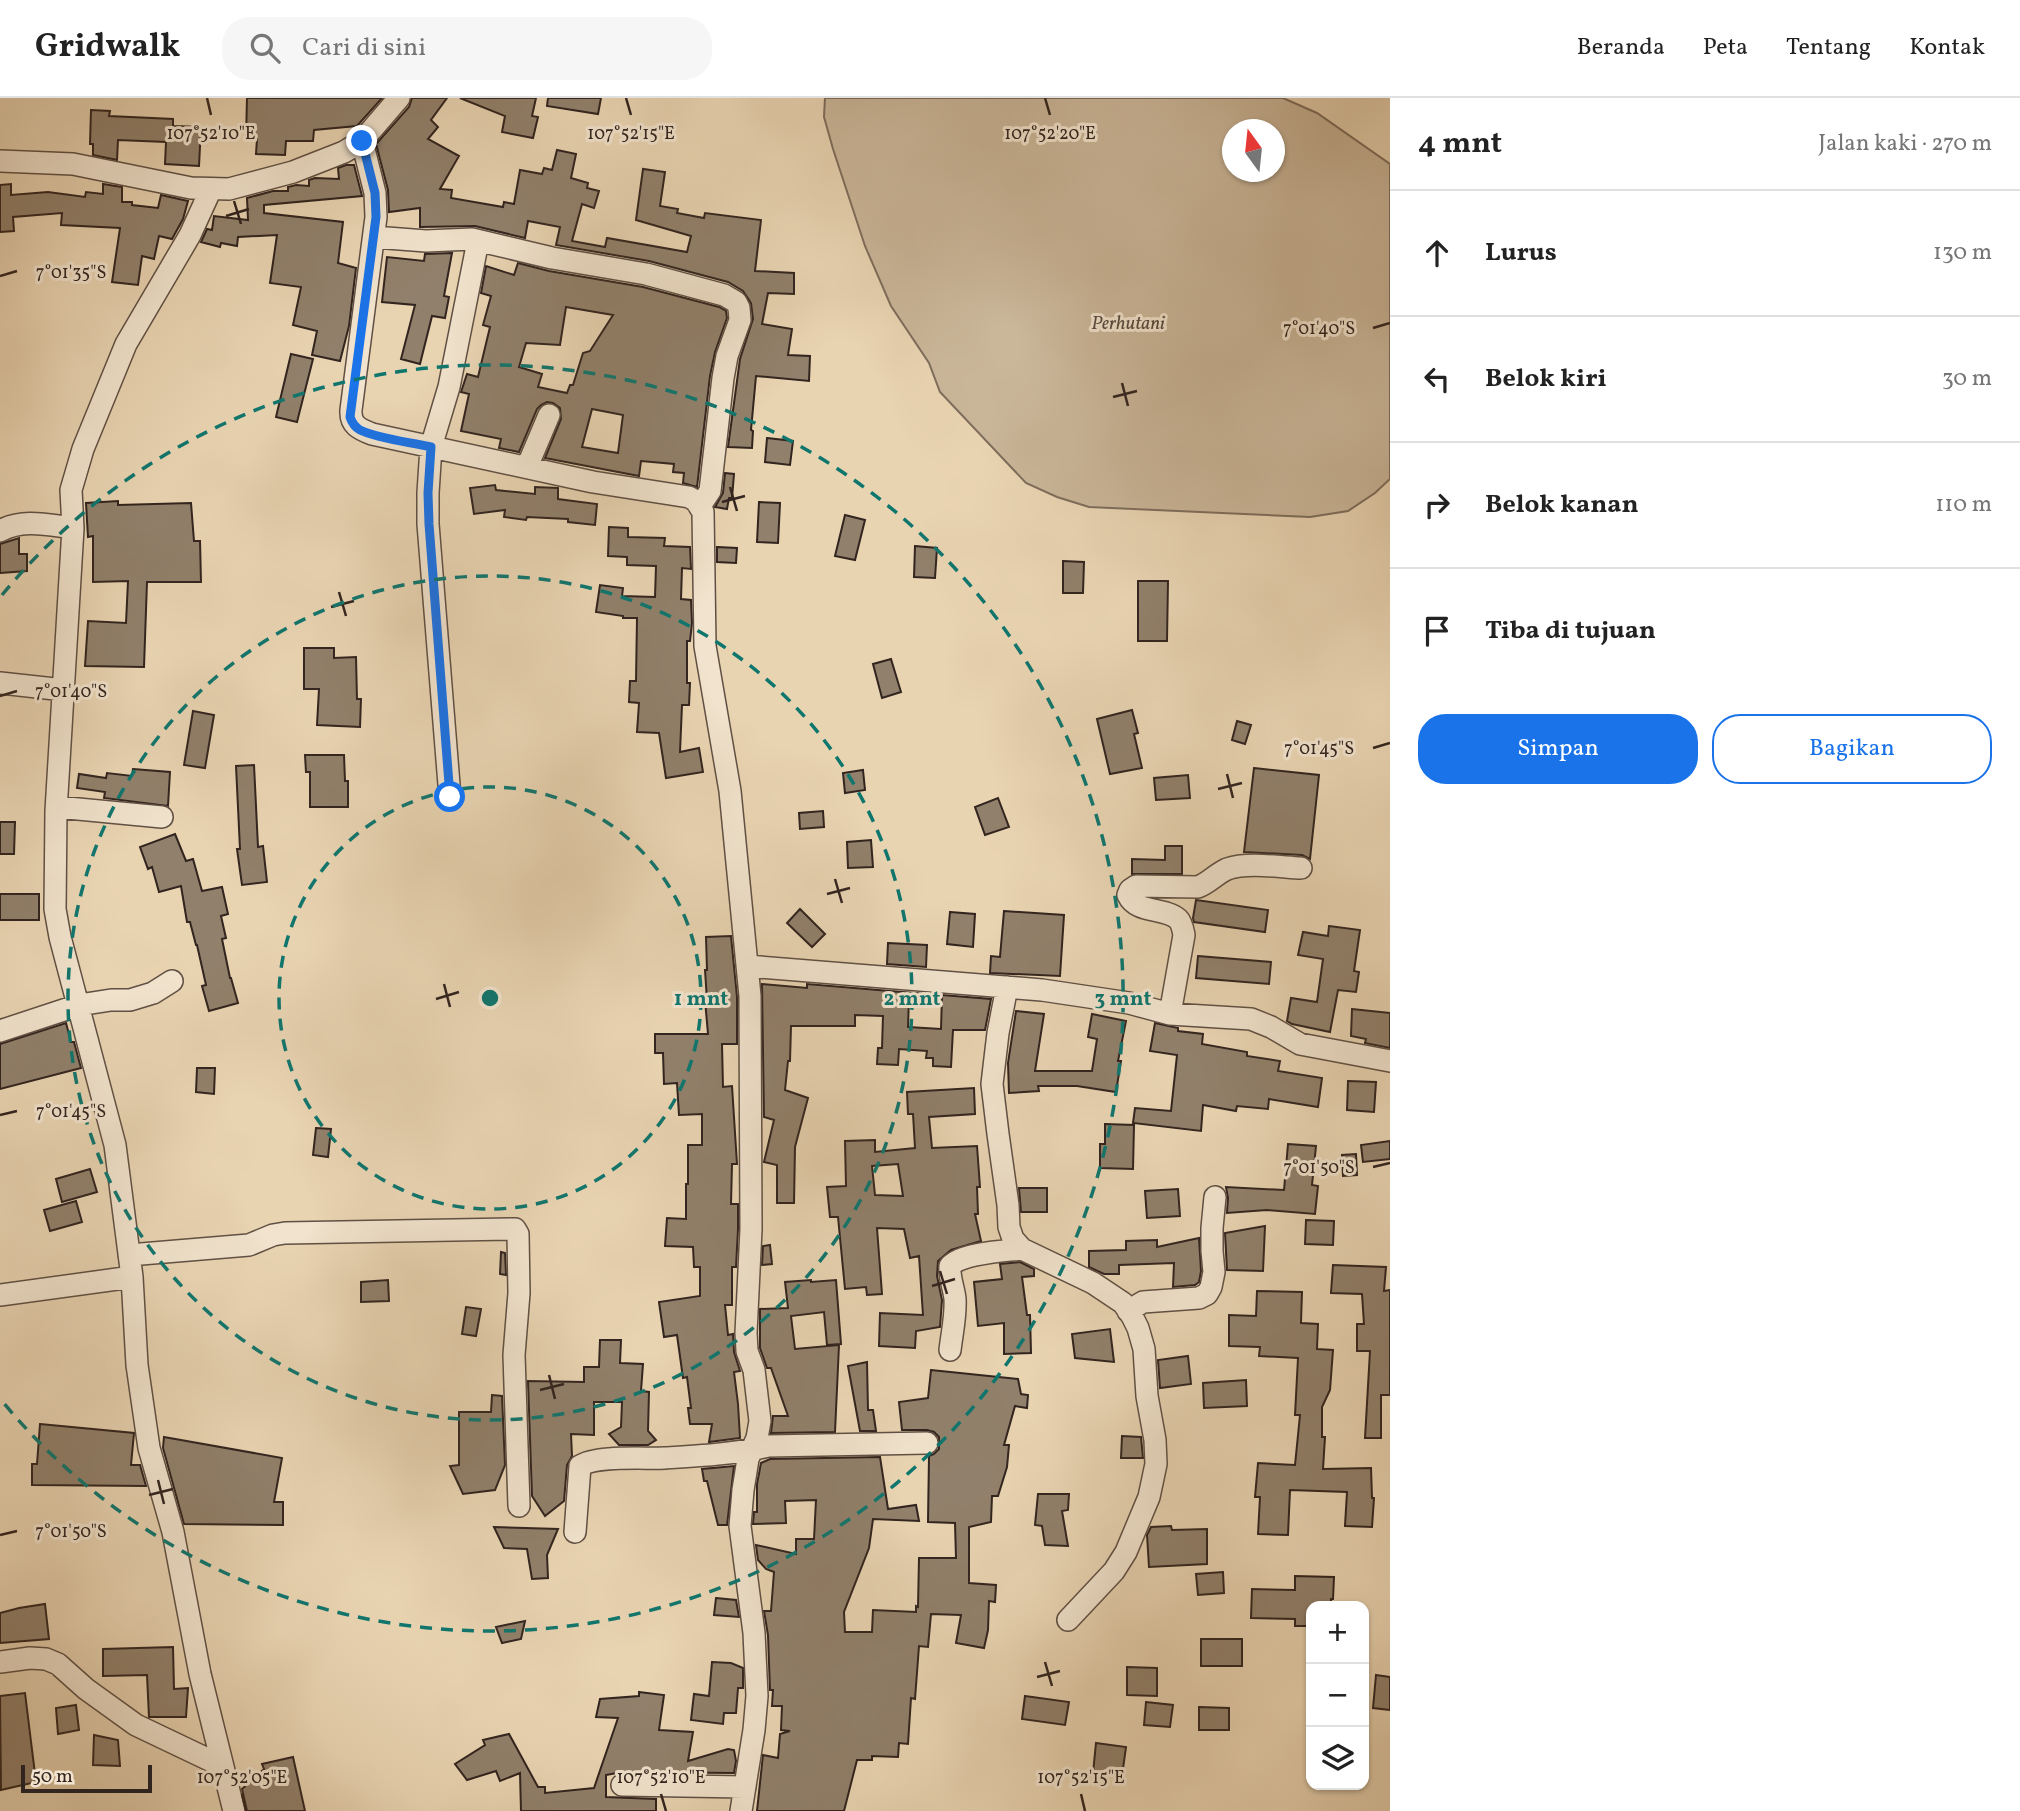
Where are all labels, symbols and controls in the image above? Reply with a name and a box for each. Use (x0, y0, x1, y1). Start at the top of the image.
search box (222, 17, 712, 80)
text: Gridwalk (35, 25, 180, 71)
icon: search (246, 29, 284, 67)
text: Cari di sini (302, 30, 426, 66)
text: Beranda (1577, 31, 1665, 65)
text: Peta (1703, 31, 1748, 65)
text: Tentang (1786, 31, 1871, 65)
text: Kontak (1909, 31, 1985, 65)
north arrow (1222, 119, 1285, 182)
text: 107°52'10"E (166, 122, 256, 147)
text: 107°52'15"E (587, 122, 675, 147)
text: 107°52'20"E (1004, 122, 1096, 147)
text: 4 mnt (1418, 123, 1502, 165)
route end (346, 125, 377, 156)
text: Jalan kaki · 270 m (1818, 128, 1992, 160)
icon: ahead (1418, 234, 1456, 272)
text: Lurus (1485, 235, 1557, 271)
text: 130 m (1933, 237, 1992, 269)
text: 7°01'35"S (36, 261, 106, 286)
park label: Perhutani (1091, 311, 1165, 337)
text: 7°01'40"S (1283, 317, 1355, 342)
icon: left (1418, 360, 1456, 398)
text: Belok kiri (1485, 361, 1607, 397)
text: 30 m (1942, 363, 1992, 395)
icon: right (1418, 486, 1456, 524)
text: Belok kanan (1485, 487, 1639, 523)
text: 110 m (1935, 489, 1992, 521)
icon: arrive (1418, 612, 1456, 650)
text: Tiba di tujuan (1485, 613, 1656, 649)
text: 7°01'40"S (35, 680, 107, 705)
button: Simpan (1418, 714, 1698, 784)
button: Bagikan (1712, 714, 1992, 784)
text: 7°01'45"S (1284, 737, 1354, 762)
route start (434, 781, 465, 812)
text: 1 mnt (674, 985, 728, 1014)
text: 2 mnt (884, 985, 941, 1014)
text: 3 mnt (1095, 985, 1151, 1014)
centre of rings (478, 986, 502, 1010)
text: 7°01'45"S (36, 1100, 106, 1125)
text: 7°01'50"S (1283, 1156, 1355, 1181)
text: 7°01'50"S (35, 1520, 107, 1545)
map controls (1306, 1601, 1369, 1790)
button: + (1306, 1601, 1369, 1664)
button: − (1306, 1664, 1369, 1727)
button: layers (1306, 1727, 1369, 1790)
scale bar (21, 1762, 152, 1794)
text: 50 m (32, 1764, 73, 1790)
text: 107°52'05"E (197, 1766, 288, 1791)
text: 107°52'10"E (616, 1766, 706, 1791)
text: 107°52'15"E (1037, 1766, 1125, 1791)

